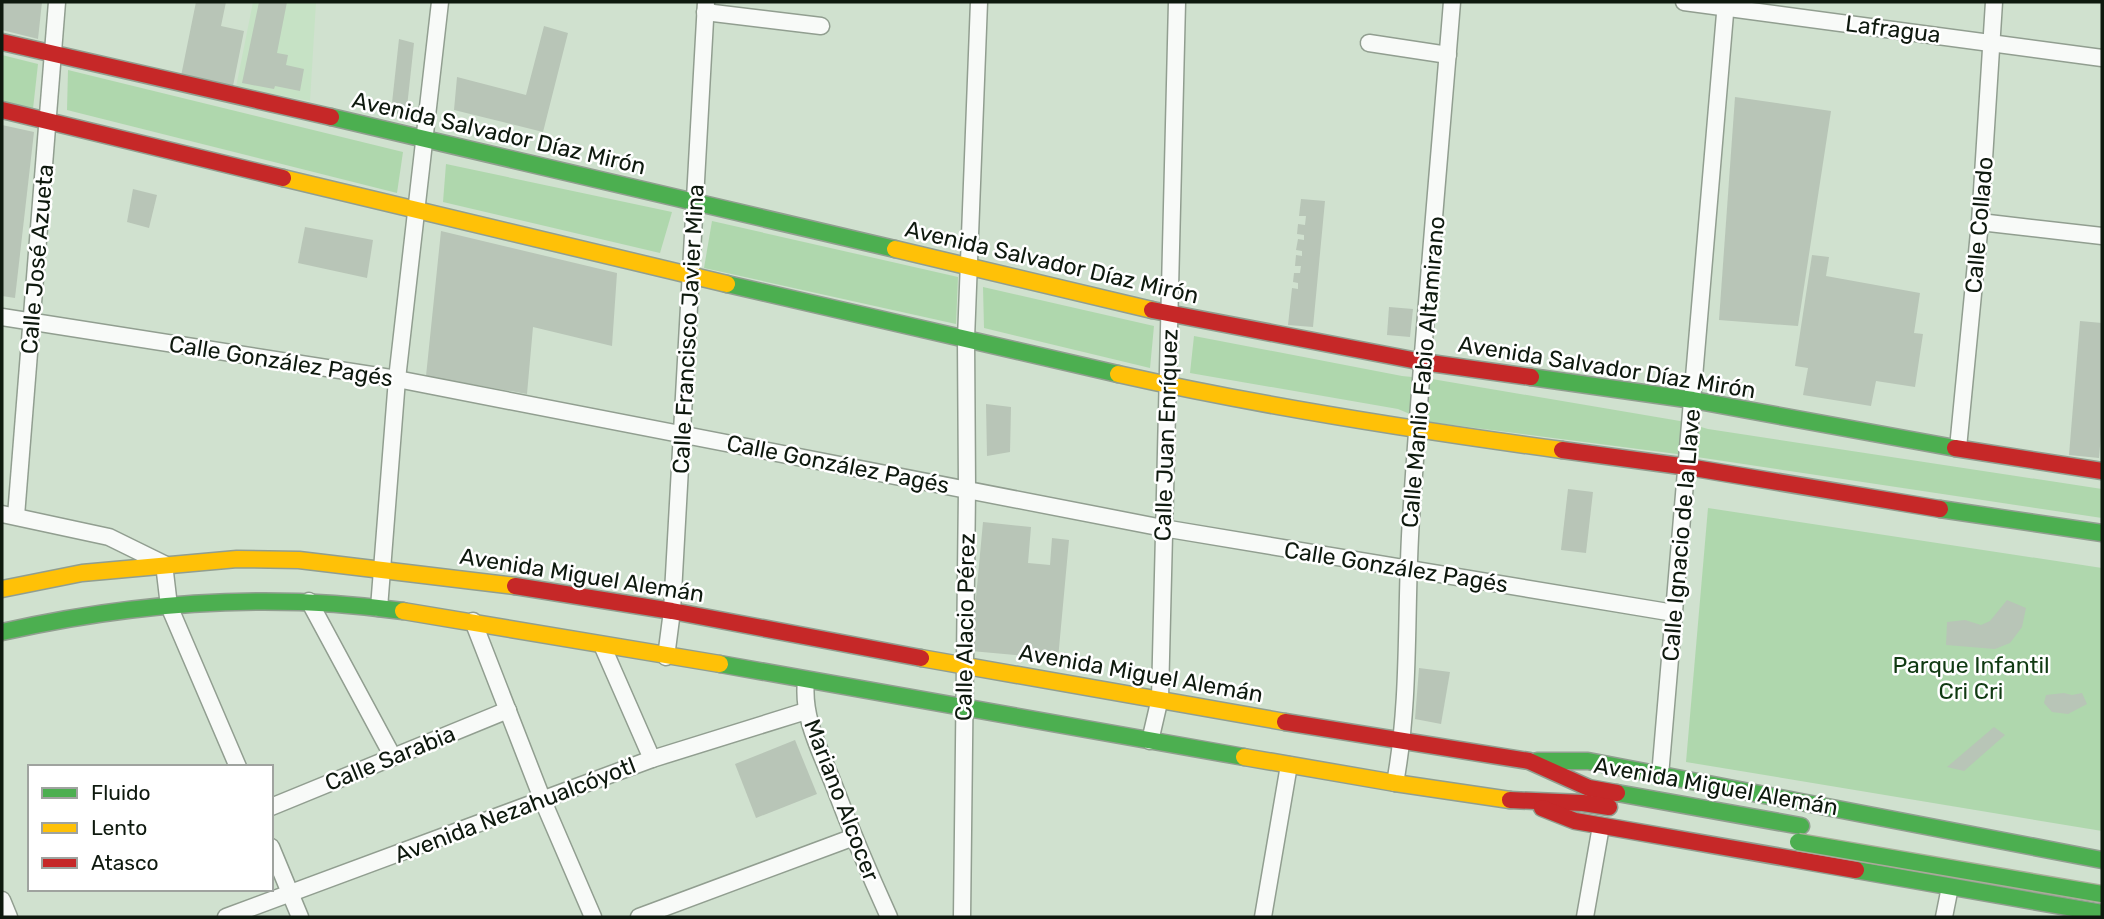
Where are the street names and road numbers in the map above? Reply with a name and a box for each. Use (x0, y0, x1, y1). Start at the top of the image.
street label: Lafragua (1844, 9, 1942, 49)
street label: Avenida Salvador Díaz Mirón (349, 86, 649, 180)
street label: Calle Collado (1959, 156, 1999, 294)
street label: Calle José Azueta (15, 163, 59, 355)
street label: Calle Francisco Javier Mina (666, 183, 710, 475)
street label: Avenida Salvador Díaz Mirón (902, 215, 1202, 309)
street label: Calle Manlio Fabio Altamirano (1395, 215, 1451, 529)
street label: Calle Juan Enríquez (1148, 328, 1184, 542)
street label: Calle González Pagés (167, 329, 395, 393)
street label: Avenida Salvador Díaz Mirón (1456, 330, 1758, 404)
street label: Calle Ignacio de la Llave (1656, 407, 1706, 663)
street label: Calle González Pagés (724, 429, 952, 499)
street label: Calle Alacio Pérez (949, 533, 981, 721)
street label: Calle González Pagés (1282, 535, 1510, 599)
street label: Avenida Miguel Alemán (458, 542, 706, 608)
street label: Avenida Miguel Alemán (1017, 638, 1265, 708)
street label: Mariano Alcocer (798, 715, 886, 885)
street label: Calle Sarabia (321, 719, 459, 797)
street label: Avenida Nezahualcóyotl (390, 751, 640, 869)
street label: Avenida Miguel Alemán (1592, 751, 1840, 821)

